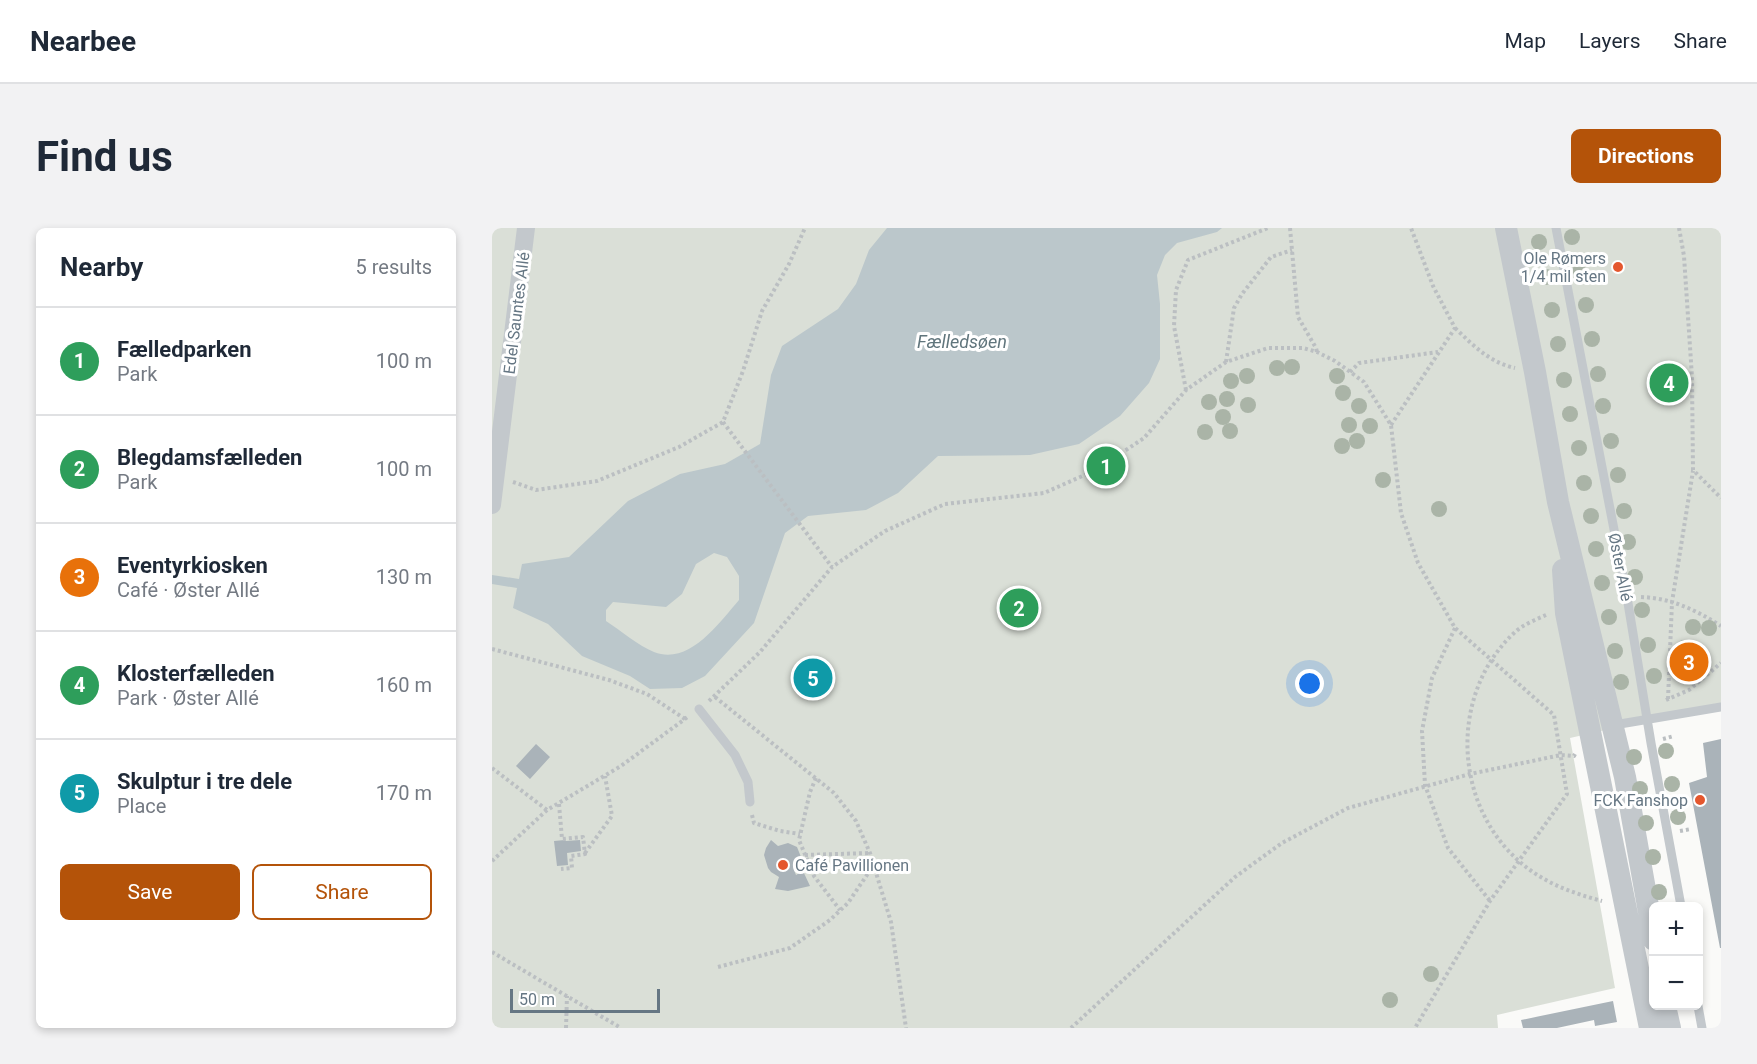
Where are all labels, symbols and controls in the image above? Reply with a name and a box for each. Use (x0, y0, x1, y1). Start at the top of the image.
text: Nearbee (30, 25, 136, 58)
text: Map (1504, 29, 1546, 53)
text: Layers (1579, 29, 1640, 53)
text: Share (1673, 29, 1727, 53)
button: Directions (1571, 129, 1721, 183)
text: Find us (36, 132, 173, 181)
place label: Ole Rømers 1/4 mil sten (1521, 249, 1606, 286)
street label: Edel Sauntes Allé (500, 251, 533, 375)
text: Nearby (60, 252, 143, 282)
text: 5 results (356, 255, 432, 279)
marker: Ole Rømers 1/4 mil sten (1611, 260, 1625, 274)
water label: Fælledsøen (917, 331, 1007, 352)
text: Fælledparken (117, 337, 252, 362)
text: 1 (74, 349, 85, 373)
text: 100 m (376, 349, 432, 373)
pin: 4 (1650, 360, 1688, 406)
text: Park (117, 362, 157, 386)
pin: 1 (1086, 444, 1126, 488)
text: Blegdamsfælleden (117, 445, 302, 470)
text: 2 (74, 457, 85, 481)
text: 100 m (376, 457, 432, 481)
text: Park (117, 470, 157, 494)
street label: Øster Allé (1605, 531, 1636, 603)
text: Eventyrkiosken (117, 553, 268, 578)
text: 3 (74, 565, 85, 589)
text: 130 m (376, 565, 432, 589)
text: Café · Øster Allé (117, 578, 260, 602)
pin: 2 (1000, 586, 1038, 631)
pin: 3 (1670, 640, 1708, 684)
pin: 5 (794, 656, 832, 700)
text: Klosterfælleden (117, 661, 275, 686)
your location (1295, 669, 1324, 698)
text: 4 (74, 673, 85, 697)
text: 160 m (376, 673, 432, 697)
text: Park · Øster Allé (117, 686, 259, 710)
text: Skulptur i tre dele (117, 769, 292, 794)
text: 5 (74, 781, 85, 805)
text: 170 m (376, 781, 432, 805)
place label: FCK Fanshop (1593, 791, 1688, 810)
marker: FCK Fanshop (1693, 793, 1707, 807)
text: Place (117, 794, 166, 818)
place label: Café Pavillionen (795, 856, 909, 875)
marker: Café Pavillionen (776, 858, 790, 872)
button: Save (60, 864, 240, 920)
button: Share (252, 864, 432, 920)
map controls (1649, 902, 1703, 1010)
button: + (1649, 902, 1703, 956)
button: − (1649, 956, 1703, 1010)
scale bar (510, 986, 660, 1014)
text: 50 m (519, 990, 555, 1009)

